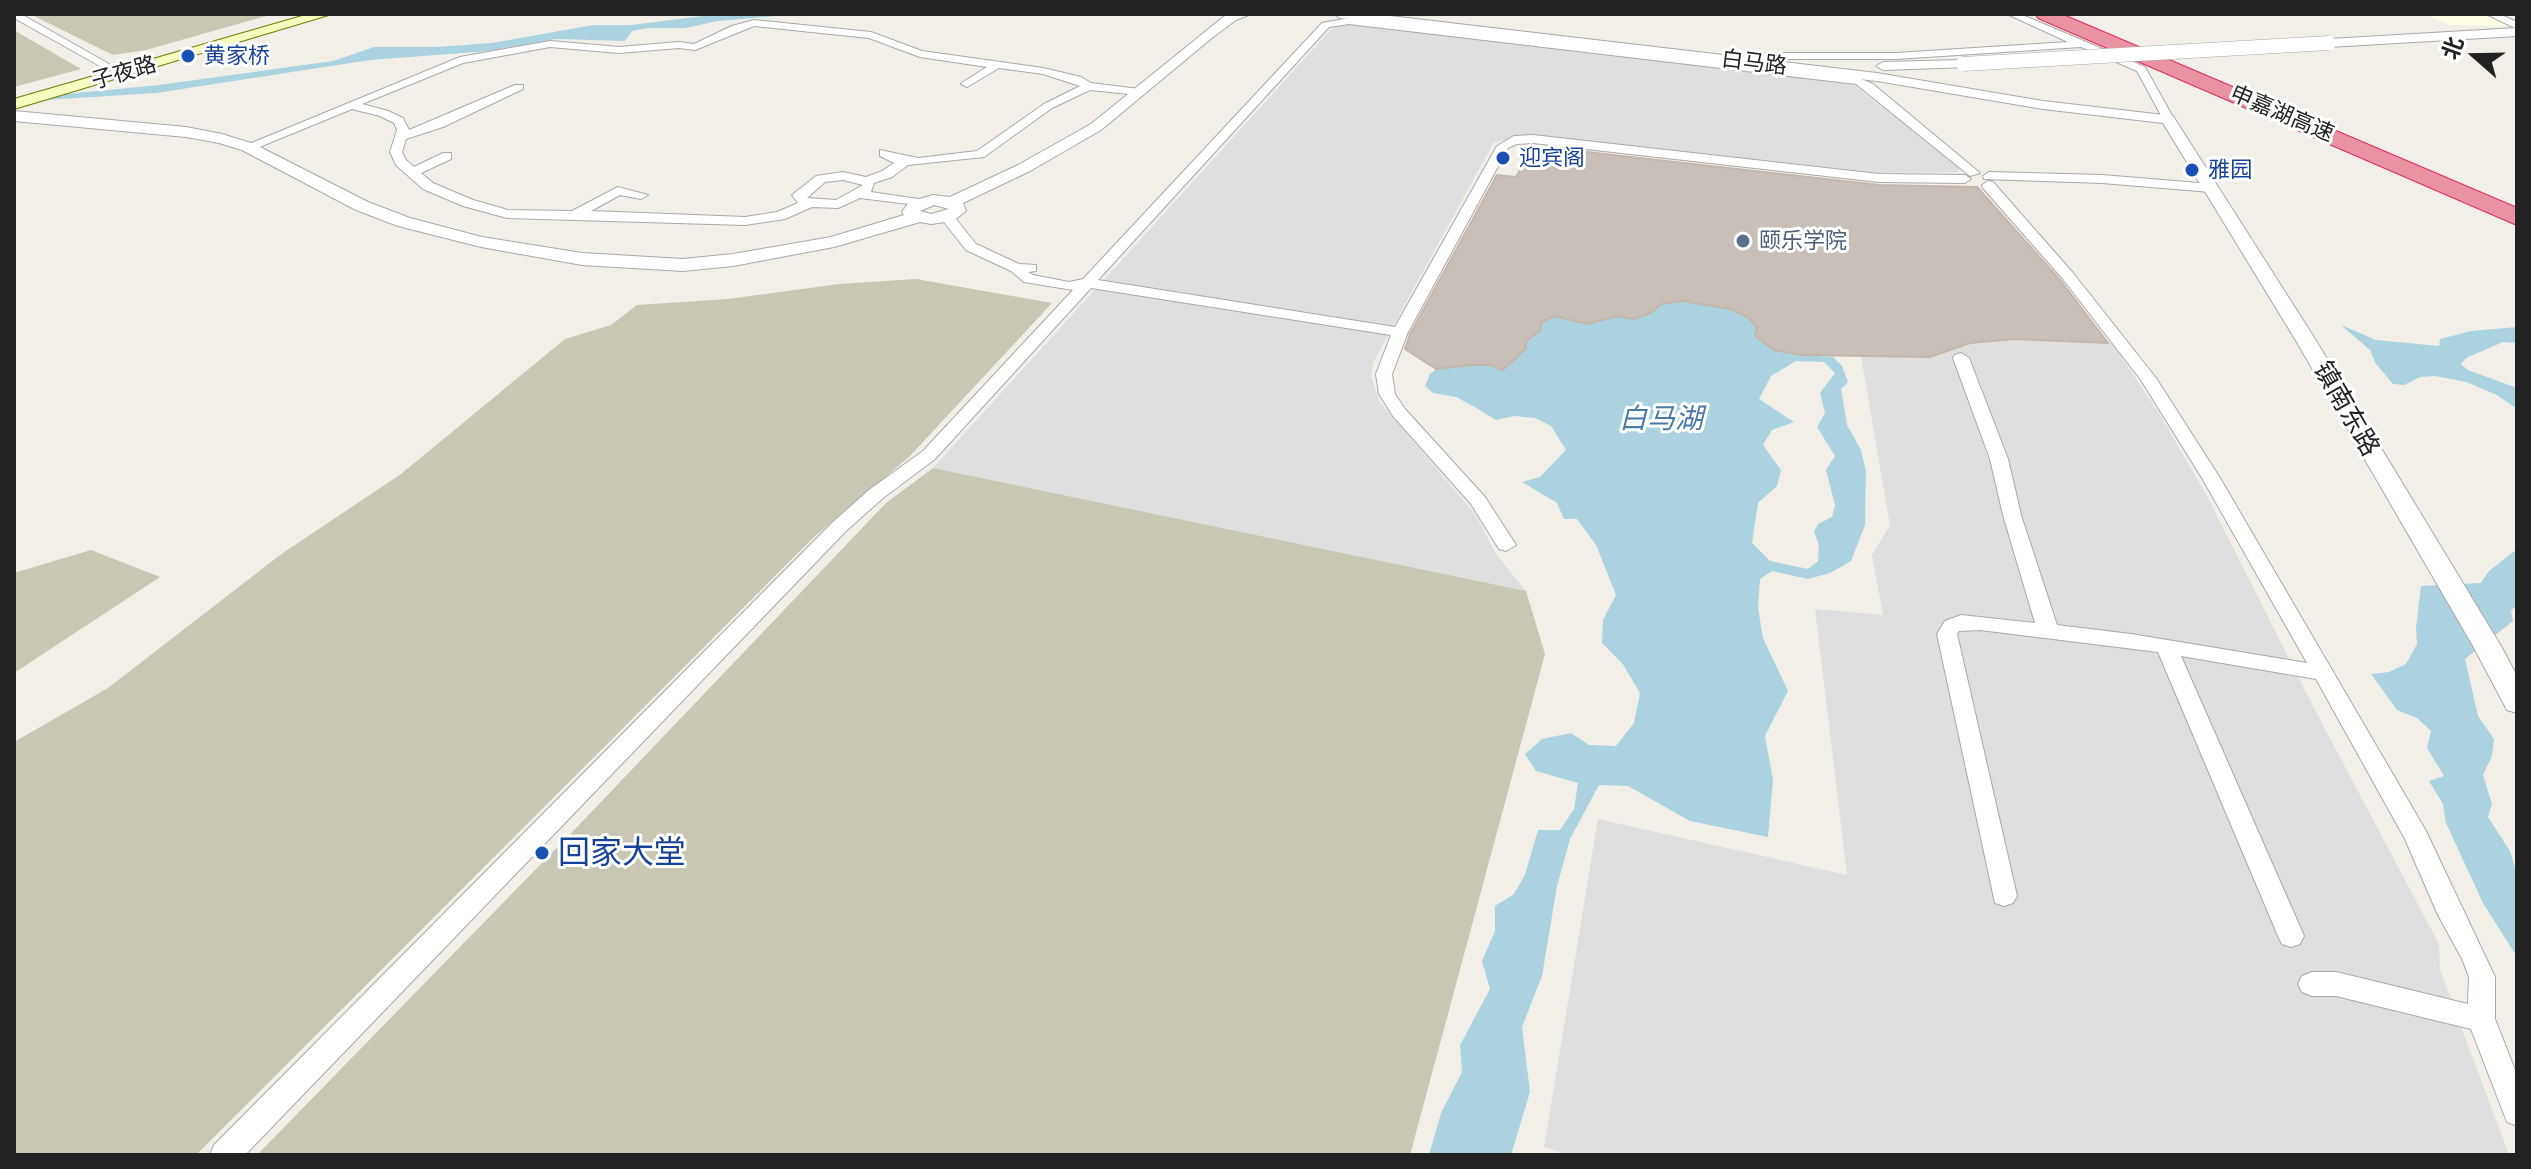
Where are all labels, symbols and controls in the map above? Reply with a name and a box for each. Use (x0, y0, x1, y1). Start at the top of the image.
north arrow (2435, 16, 2515, 96)
text: 北 (2436, 33, 2468, 63)
place label: 黄家桥 (204, 43, 270, 69)
street label: 白马路 (1720, 46, 1788, 80)
marker: 黄家桥 (179, 47, 197, 65)
street label: 子夜路 (89, 51, 159, 95)
street label: 申嘉湖高速 (2226, 80, 2338, 148)
place label: 迎宾阁 (1519, 145, 1585, 171)
marker: 迎宾阁 (1494, 149, 1512, 167)
place label: 雅园 (2208, 157, 2252, 183)
marker: 雅园 (2183, 161, 2201, 179)
place label: 颐乐学院 (1759, 228, 1847, 254)
marker: 颐乐学院 (1734, 232, 1752, 250)
street label: 镇南东路 (2306, 356, 2386, 462)
water label: 白马湖 (1619, 403, 1703, 437)
place label: 回家大堂 (558, 834, 686, 872)
marker: 回家大堂 (533, 844, 551, 862)

